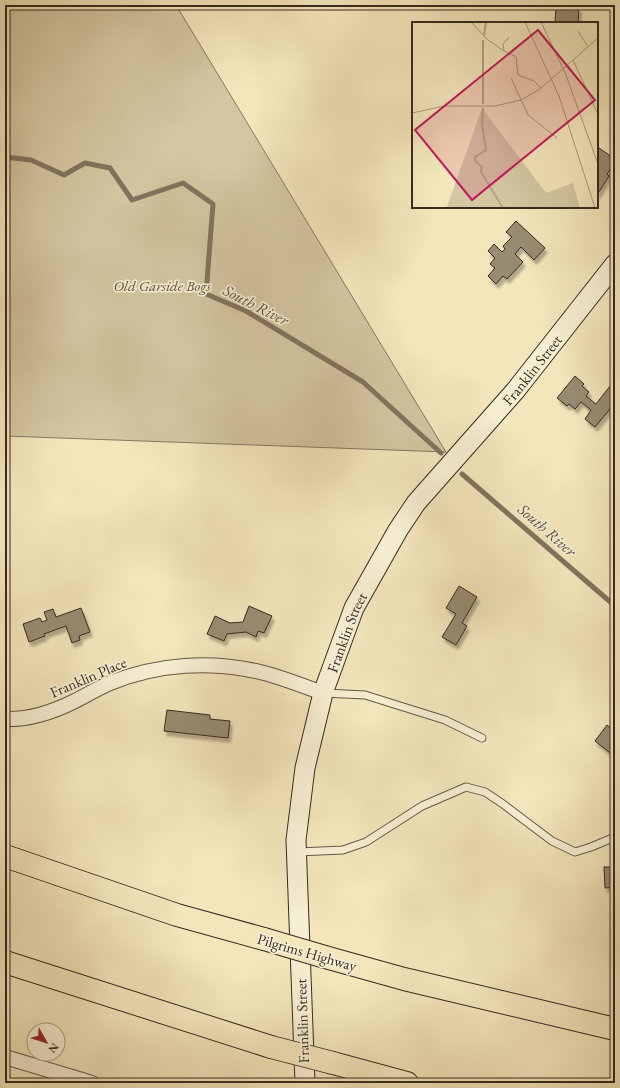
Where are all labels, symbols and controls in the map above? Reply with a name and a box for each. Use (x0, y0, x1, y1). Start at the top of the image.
inset map (412, 22, 598, 208)
park label: Old Garside Bogs (113, 276, 211, 295)
water label: South River (219, 279, 293, 331)
street label: Franklin Street (498, 330, 566, 409)
water label: South River (513, 498, 581, 562)
street label: Franklin Street (322, 588, 371, 675)
street label: Franklin Place (47, 652, 129, 702)
street label: Pilgrims Highway (255, 929, 359, 975)
street label: Franklin Street (291, 978, 313, 1064)
north arrow (26, 1022, 66, 1062)
text: N (45, 1040, 62, 1056)

